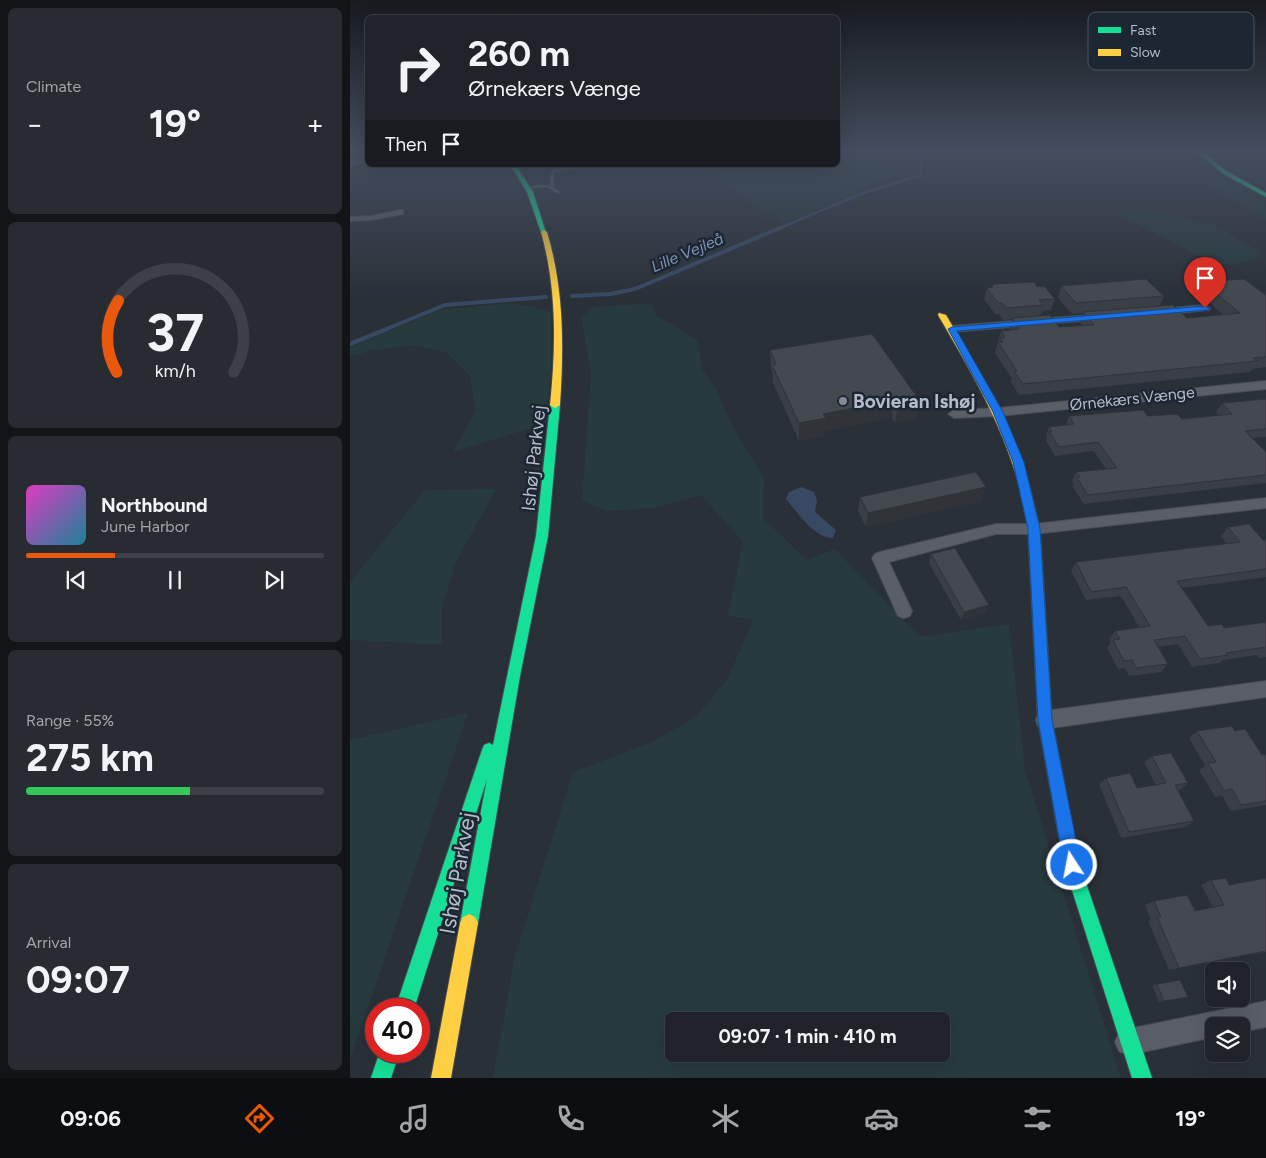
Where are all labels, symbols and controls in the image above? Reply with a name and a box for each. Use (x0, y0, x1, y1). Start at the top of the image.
legend (1088, 12, 1254, 70)
text: Fast (1130, 22, 1156, 39)
text: 260 m (468, 33, 570, 75)
icon: right (385, 35, 450, 100)
text: Slow (1130, 44, 1161, 61)
text: Ørnekærs Vænge (468, 75, 641, 102)
text: Climate (26, 77, 81, 96)
text: 19° (149, 101, 201, 147)
text: − (26, 107, 43, 141)
text: + (307, 107, 324, 141)
icon: arrive (437, 130, 465, 158)
text: Then (385, 133, 427, 156)
water label: Lille Vejleå (648, 229, 726, 276)
pin (1184, 257, 1226, 308)
icon: arrive (1191, 264, 1219, 292)
text: 37 (146, 302, 204, 364)
text: km/h (155, 360, 195, 381)
street label: Ørnekærs Vænge (1069, 382, 1196, 415)
place label: Bovieran Ishøj (853, 390, 976, 413)
marker: Bovieran Ishøj (837, 395, 849, 407)
street label: Ishøj Parkvej (516, 404, 551, 512)
text: Northbound (101, 494, 208, 517)
text: June Harbor (101, 517, 189, 536)
icon: previous (62, 566, 90, 594)
icon: pause (161, 566, 189, 594)
icon: next (260, 566, 288, 594)
text: Range · 55% (26, 711, 114, 730)
text: 275 km (26, 735, 154, 781)
street label: Ishøj Parkvej (433, 810, 482, 936)
position arrow (1045, 838, 1097, 890)
text: Arrival (26, 933, 71, 952)
text: 09:07 (26, 957, 130, 1003)
map controls (1205, 962, 1250, 1062)
button: sound (1205, 962, 1250, 1007)
speed limit sign: 40 (365, 998, 430, 1063)
button: layers (1205, 1017, 1250, 1062)
text: 09:07 · 1 min · 410 m (718, 1025, 897, 1048)
icon: directions (242, 1101, 277, 1136)
icon: music (397, 1101, 432, 1136)
icon: phone (553, 1101, 588, 1136)
icon: climate (708, 1101, 743, 1136)
icon: car (864, 1101, 899, 1136)
icon: filters (1020, 1101, 1055, 1136)
text: 09:06 (60, 1105, 121, 1132)
text: 19° (1175, 1105, 1206, 1132)

